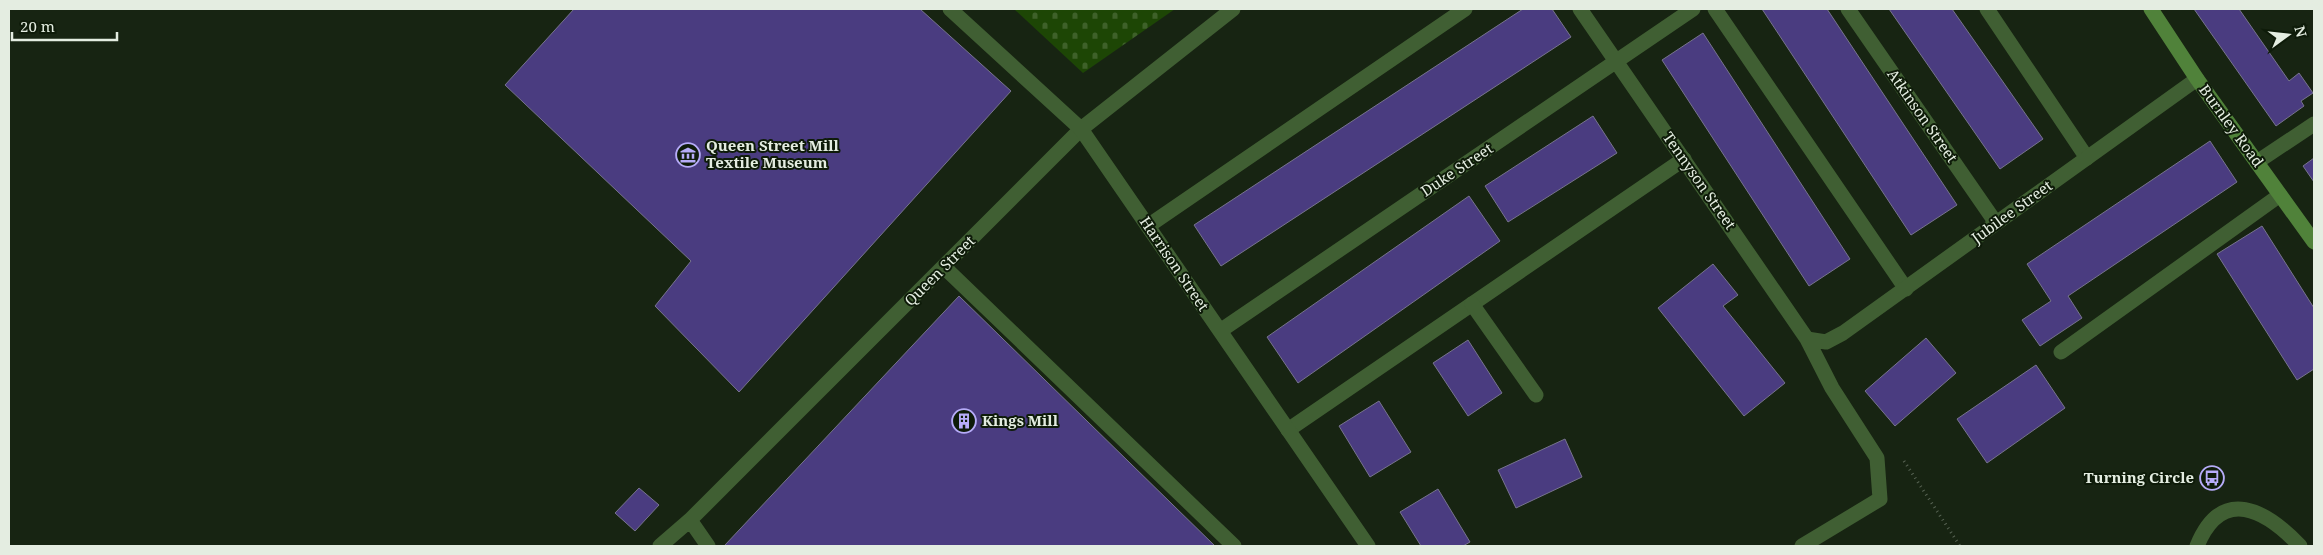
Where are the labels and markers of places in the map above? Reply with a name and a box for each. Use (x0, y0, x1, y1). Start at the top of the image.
place label: Queen Street Mill Textile Museum (706, 135, 839, 172)
museum icon: Queen Street Mill Textile Museum (675, 142, 701, 168)
building icon: Kings Mill (951, 408, 977, 434)
place label: Kings Mill (982, 410, 1059, 430)
bus stop icon: Turning Circle (2199, 465, 2225, 491)
place label: Turning Circle (2084, 467, 2194, 487)

